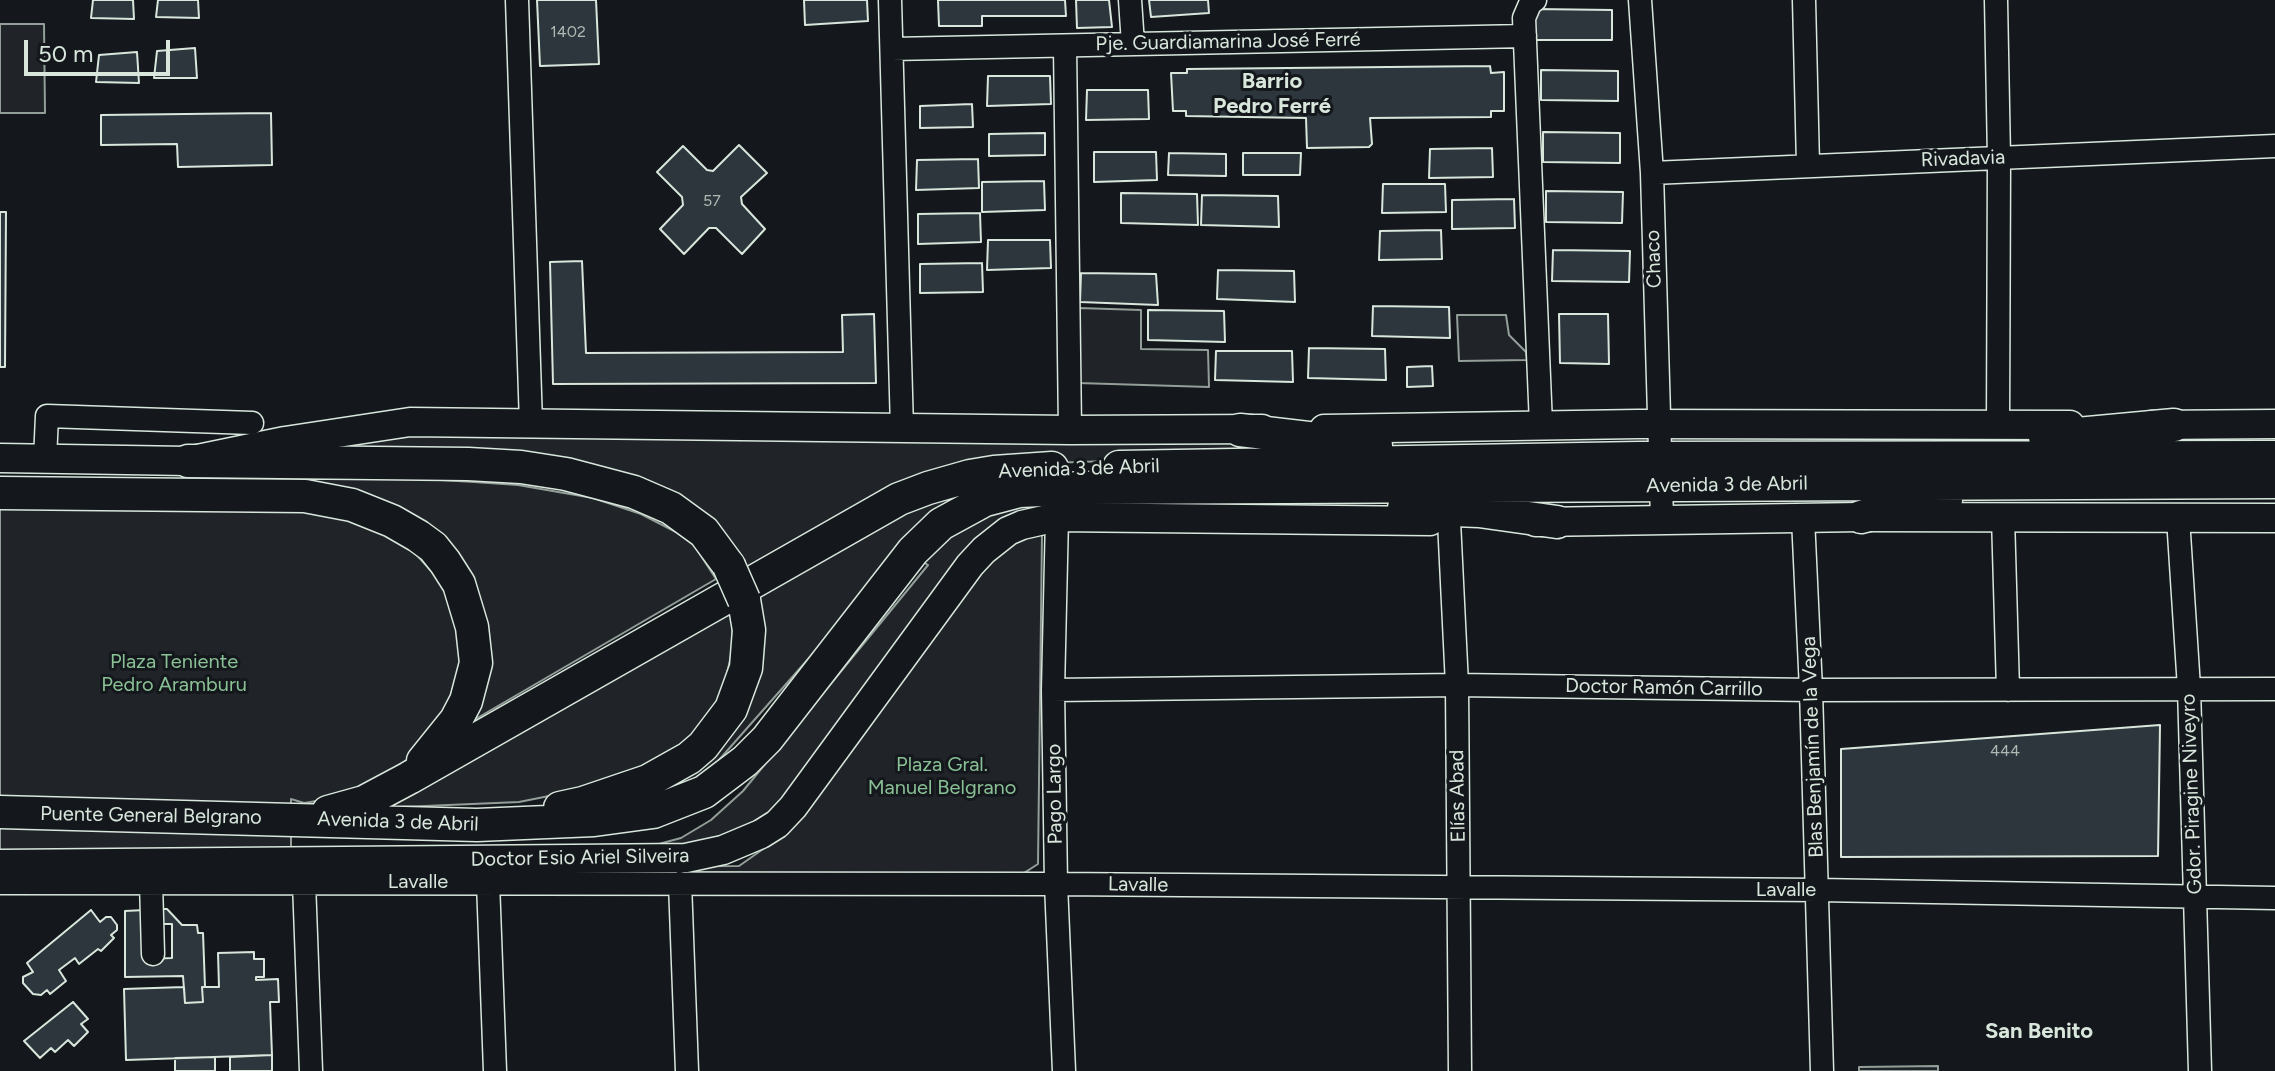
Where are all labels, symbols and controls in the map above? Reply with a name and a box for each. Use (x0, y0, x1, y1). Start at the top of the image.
house number: 1402 (550, 22, 586, 42)
scale bar (28, 24, 174, 74)
street label: Pje. Guardiamarina José Ferré (1095, 28, 1361, 56)
text: 50 m (38, 39, 94, 68)
district label: Barrio Pedro Ferré (1213, 69, 1331, 120)
street label: Rivadavia (1920, 146, 2006, 172)
house number: 57 (703, 191, 721, 211)
street label: Chaco (1641, 229, 1667, 289)
street label: Avenida 3 de Abril (998, 454, 1160, 484)
street label: Avenida 3 de Abril (1646, 472, 1808, 498)
street label: Blas Benjamín de la Vega (1797, 636, 1829, 858)
park label: Plaza Teniente Pedro Aramburu (101, 650, 247, 697)
street label: Doctor Ramón Carrillo (1565, 674, 1763, 702)
street label: Gdor. Piragine Niveyro (2177, 693, 2207, 895)
house number: 444 (1990, 741, 2020, 761)
street label: Pago Largo (1042, 744, 1068, 844)
street label: Elías Abad (1445, 750, 1471, 842)
park label: Plaza Gral. Manuel Belgrano (868, 753, 1016, 800)
street label: Puente General Belgrano (40, 802, 262, 830)
street label: Avenida 3 de Abril (317, 807, 479, 837)
street label: Doctor Esio Ariel Silveira (471, 844, 689, 872)
street label: Lavalle (388, 870, 448, 894)
street label: Lavalle (1108, 872, 1168, 898)
street label: Lavalle (1756, 878, 1816, 902)
district label: San Benito (1985, 1019, 2093, 1045)

